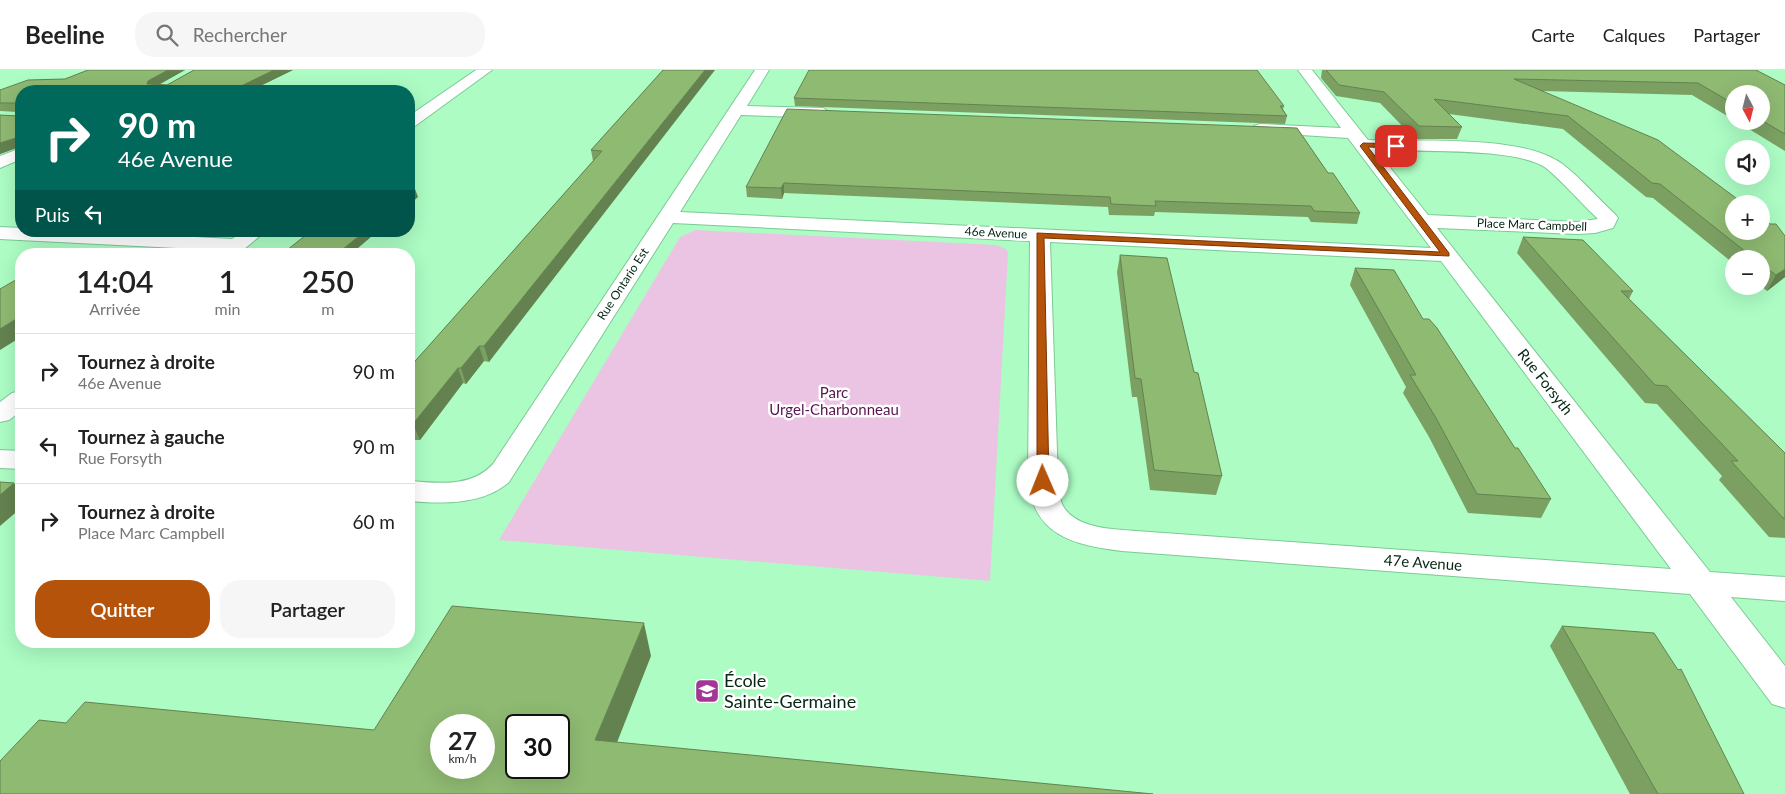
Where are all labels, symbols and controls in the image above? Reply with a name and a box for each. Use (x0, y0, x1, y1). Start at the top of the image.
search box (135, 12, 485, 57)
text: Beeline (25, 20, 105, 49)
icon: search (153, 21, 181, 49)
text: Rechercher (193, 23, 287, 46)
text: Carte (1531, 24, 1575, 46)
text: Calques (1603, 24, 1665, 46)
text: Partager (1693, 24, 1760, 46)
north arrow (1725, 85, 1770, 130)
map controls (1725, 85, 1770, 295)
text: 90 m (118, 103, 196, 145)
icon: right (35, 105, 100, 170)
pin (1375, 125, 1417, 167)
icon: arrive (1382, 132, 1410, 160)
button: sound (1725, 140, 1770, 185)
text: 46e Avenue (118, 145, 233, 172)
button: + (1725, 195, 1770, 240)
icon: left (80, 200, 108, 228)
text: Puis (35, 203, 70, 226)
street label: Place Marc Campbell (1477, 215, 1587, 234)
street label: 46e Avenue (964, 223, 1028, 242)
street label: Rue Ontario Est (594, 244, 652, 323)
button: − (1725, 250, 1770, 295)
text: 14:04 (76, 263, 153, 299)
text: 1 (219, 263, 236, 299)
text: 250 (302, 263, 354, 299)
text: Arrivée (89, 299, 140, 318)
text: min (215, 299, 240, 318)
text: m (321, 299, 334, 318)
street label: Rue Forsyth (1514, 345, 1577, 418)
text: Tournez à droite (78, 350, 215, 373)
icon: right (35, 357, 63, 385)
text: 90 m (352, 360, 395, 383)
text: 46e Avenue (78, 373, 162, 392)
park label: Parc Urgel-Charbonneau (769, 383, 899, 418)
text: Tournez à gauche (78, 425, 225, 448)
icon: left (35, 432, 63, 460)
text: 90 m (352, 435, 395, 458)
text: Rue Forsyth (78, 448, 162, 467)
position arrow (1016, 454, 1068, 506)
text: Tournez à droite (78, 500, 215, 523)
icon: right (35, 507, 63, 535)
text: 60 m (352, 510, 395, 533)
text: Place Marc Campbell (78, 523, 225, 542)
street label: 47e Avenue (1383, 550, 1463, 574)
button: Quitter (35, 580, 210, 638)
button: Partager (220, 580, 395, 638)
place label: École Sainte-Germaine (724, 669, 856, 712)
school or university icon: École Sainte-Germaine (694, 678, 720, 704)
speed limit sign: 30 (505, 714, 570, 779)
text: 27 (448, 725, 477, 755)
text: km/h (448, 751, 477, 766)

